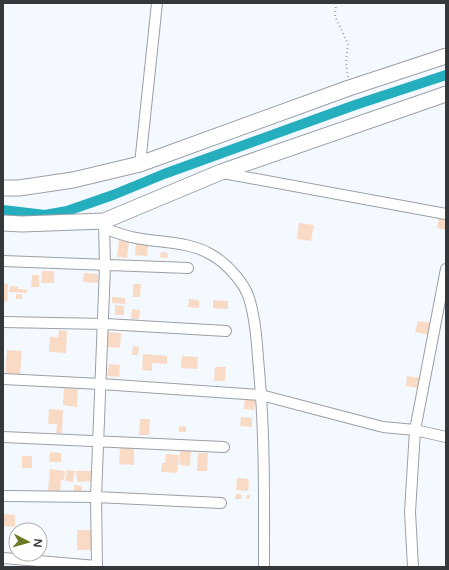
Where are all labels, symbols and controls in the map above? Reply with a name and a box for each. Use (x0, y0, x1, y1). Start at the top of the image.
north arrow (8, 522, 48, 562)
text: N (31, 538, 44, 548)

